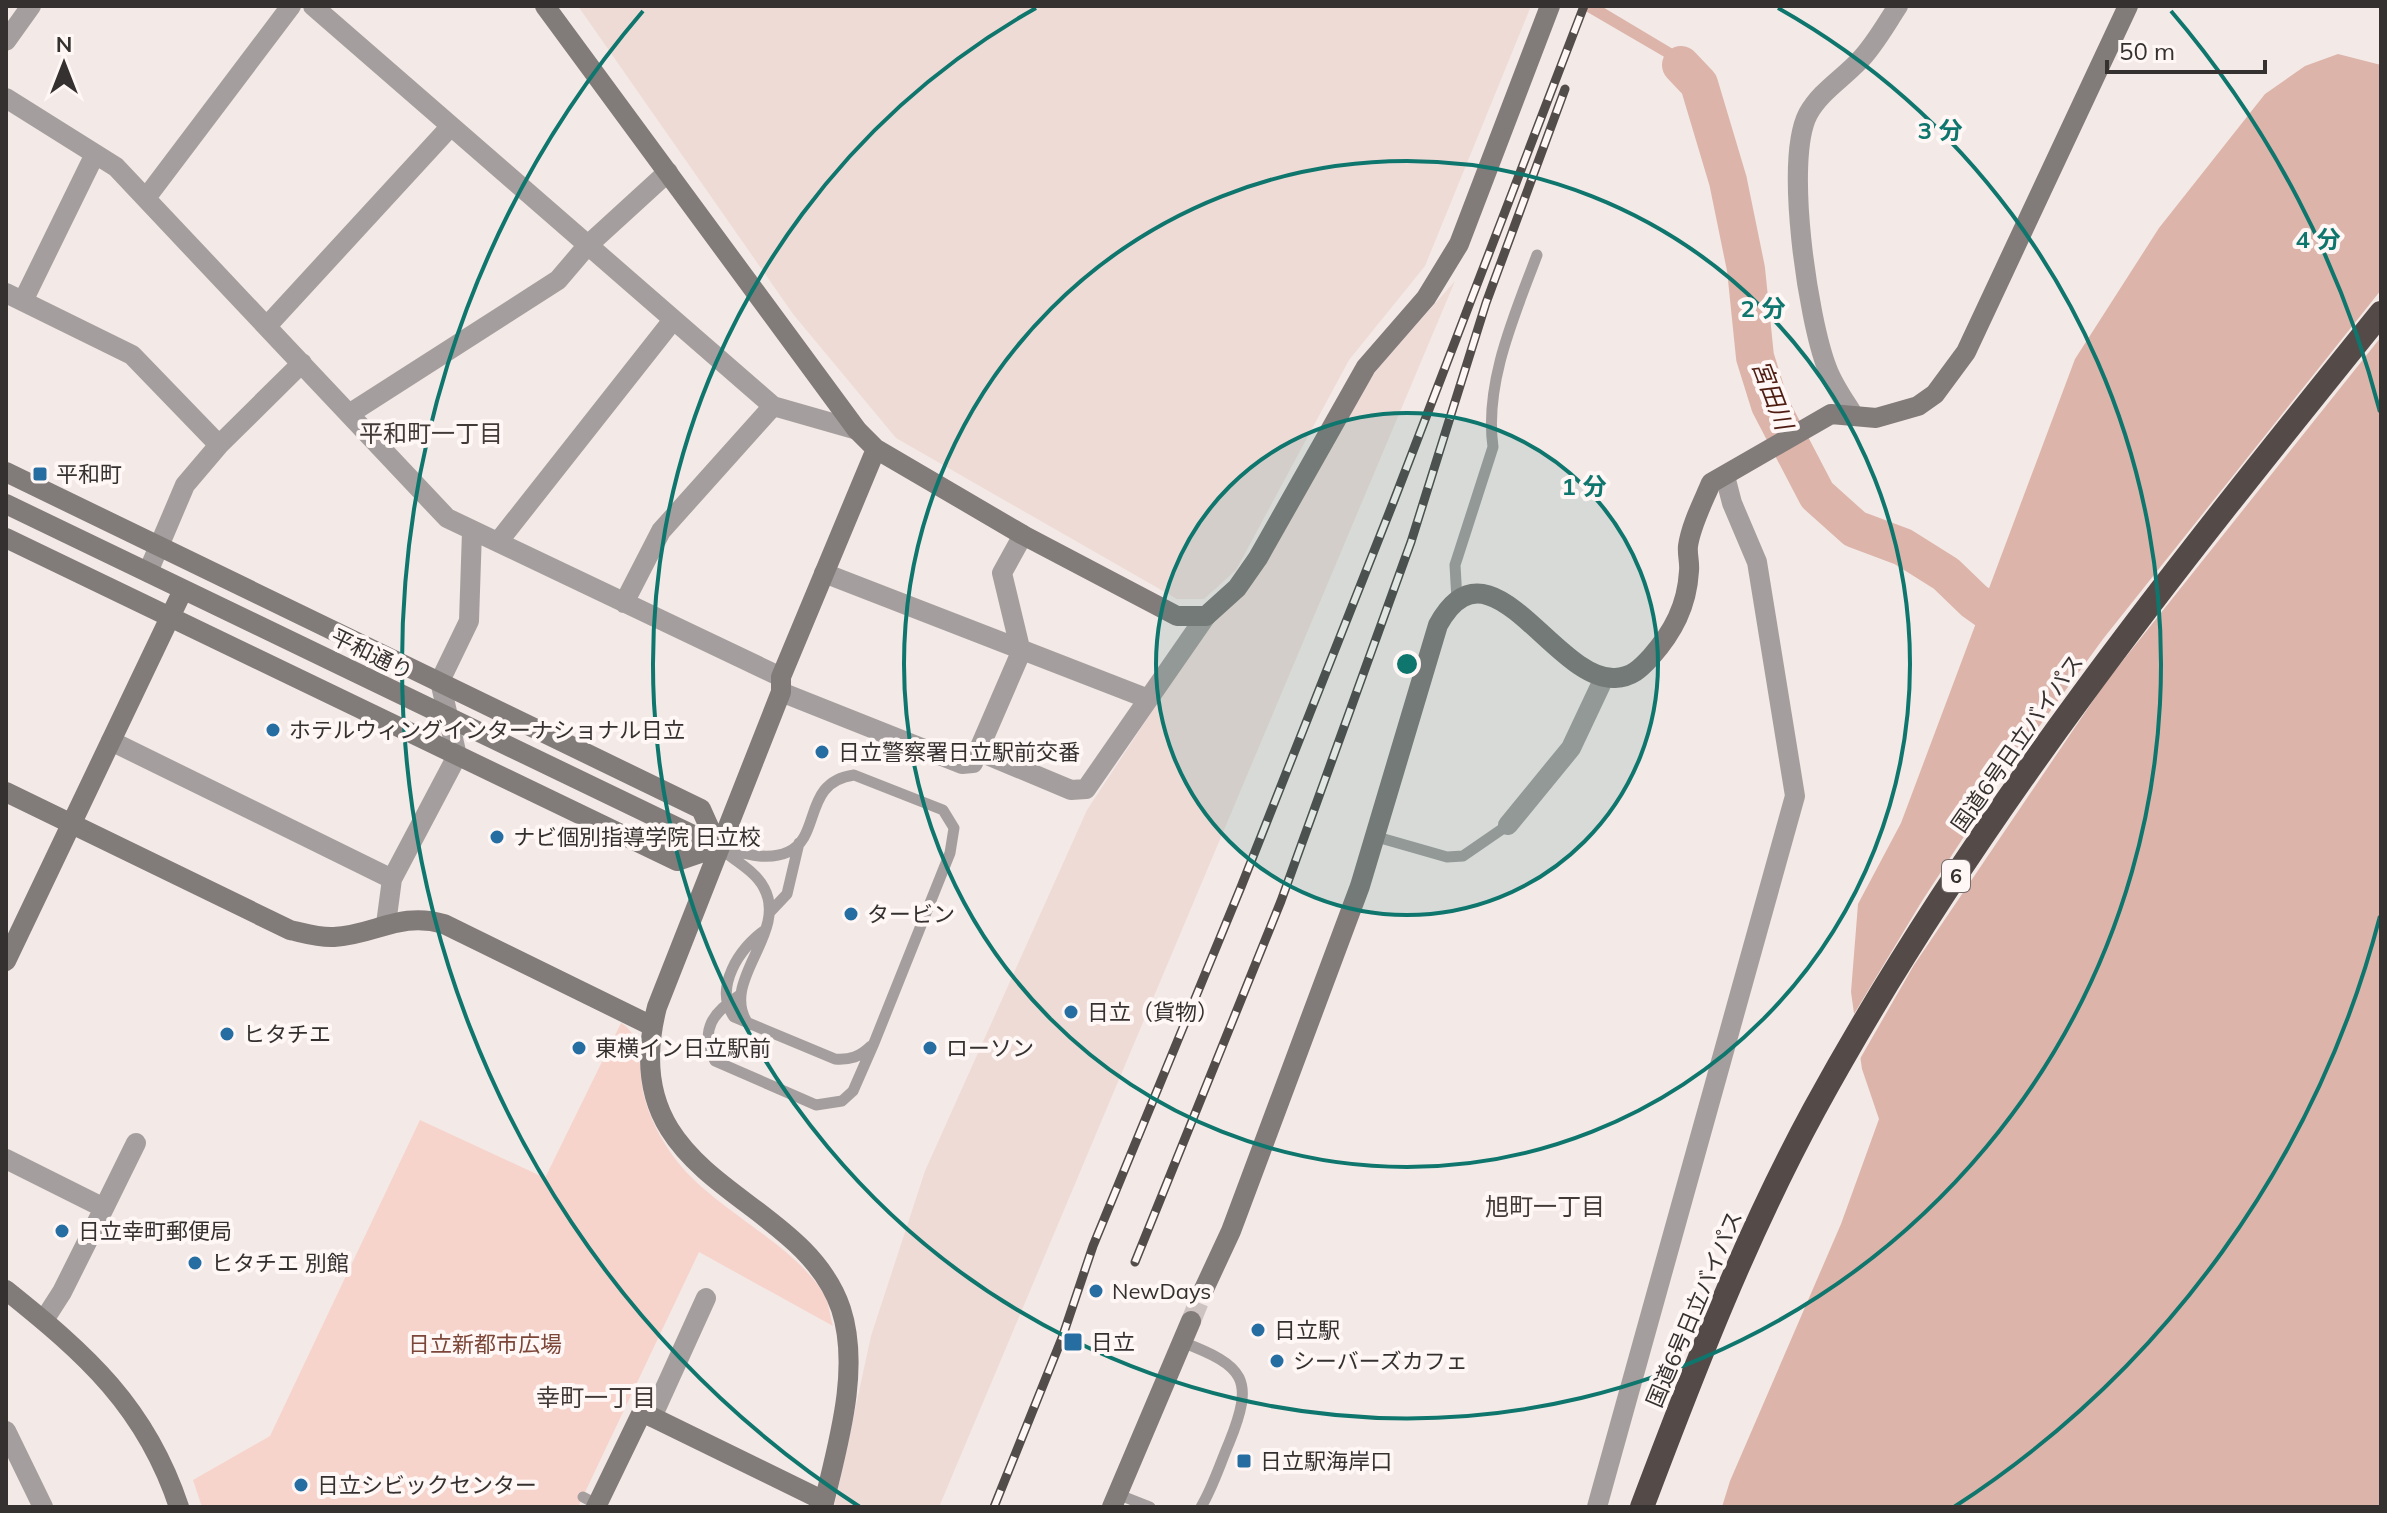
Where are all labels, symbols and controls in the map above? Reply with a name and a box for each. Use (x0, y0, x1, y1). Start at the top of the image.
north arrow (24, 24, 104, 104)
scale bar (2107, 24, 2265, 74)
text: N (56, 30, 72, 58)
text: 50 m (2119, 36, 2175, 66)
text: 3 分 (1918, 115, 1962, 145)
text: 4 分 (2296, 224, 2340, 254)
text: 2 分 (1741, 293, 1785, 323)
water label: 宮田川 (1746, 356, 1801, 436)
district label: 平和町一丁目 (359, 418, 503, 448)
place label: 平和町 (56, 460, 122, 488)
marker: 平和町 (31, 465, 49, 483)
text: 1 分 (1562, 471, 1606, 501)
street label: 平和通り (326, 622, 418, 686)
street label: 国道6号日立バイパス (1945, 649, 2089, 837)
centre of rings (1393, 650, 1421, 678)
place label: ホテルウィングインターナショナル日立 (289, 716, 685, 744)
marker: ホテルウィングインターナショナル日立 (264, 721, 282, 739)
place label: 日立警察署日立駅前交番 (838, 738, 1080, 766)
marker: 日立警察署日立駅前交番 (813, 743, 831, 761)
place label: ナビ個別指導学院 日立校 (513, 823, 761, 851)
marker: ナビ個別指導学院 日立校 (488, 828, 506, 846)
road number: 6 (1942, 860, 1970, 892)
place label: タービン (867, 900, 955, 928)
marker: タービン (842, 905, 860, 923)
place label: 日立（貨物） (1087, 998, 1219, 1026)
marker: 日立（貨物） (1062, 1003, 1080, 1021)
place label: ヒタチエ (243, 1020, 331, 1048)
marker: ヒタチエ (218, 1025, 236, 1043)
place label: 東横イン日立駅前 (595, 1034, 771, 1062)
place label: ローソン (946, 1034, 1034, 1062)
marker: 東横イン日立駅前 (570, 1039, 588, 1057)
marker: ローソン (921, 1039, 939, 1057)
district label: 旭町一丁目 (1485, 1191, 1605, 1221)
street label: 国道6号日立バイパス (1640, 1207, 1748, 1411)
place label: 日立幸町郵便局 (78, 1217, 232, 1245)
marker: 日立幸町郵便局 (53, 1222, 71, 1240)
place label: ヒタチエ 別館 (211, 1249, 349, 1277)
marker: ヒタチエ 別館 (186, 1254, 204, 1272)
place label: NewDays (1112, 1277, 1211, 1305)
marker: NewDays (1087, 1282, 1105, 1300)
place label: 日立駅 (1274, 1316, 1340, 1344)
marker: 日立駅 (1249, 1321, 1267, 1339)
place label: 日立 (1091, 1328, 1135, 1356)
park label: 日立新都市広場 (408, 1330, 562, 1358)
marker: 日立 (1062, 1331, 1084, 1353)
place label: シーバーズカフェ (1293, 1347, 1468, 1375)
marker: シーバーズカフェ (1268, 1352, 1286, 1370)
district label: 幸町一丁目 (536, 1382, 656, 1412)
place label: 日立駅海岸口 (1260, 1447, 1392, 1475)
marker: 日立駅海岸口 (1235, 1452, 1253, 1470)
place label: 日立シビックセンター (317, 1471, 537, 1499)
marker: 日立シビックセンター (292, 1476, 310, 1494)

